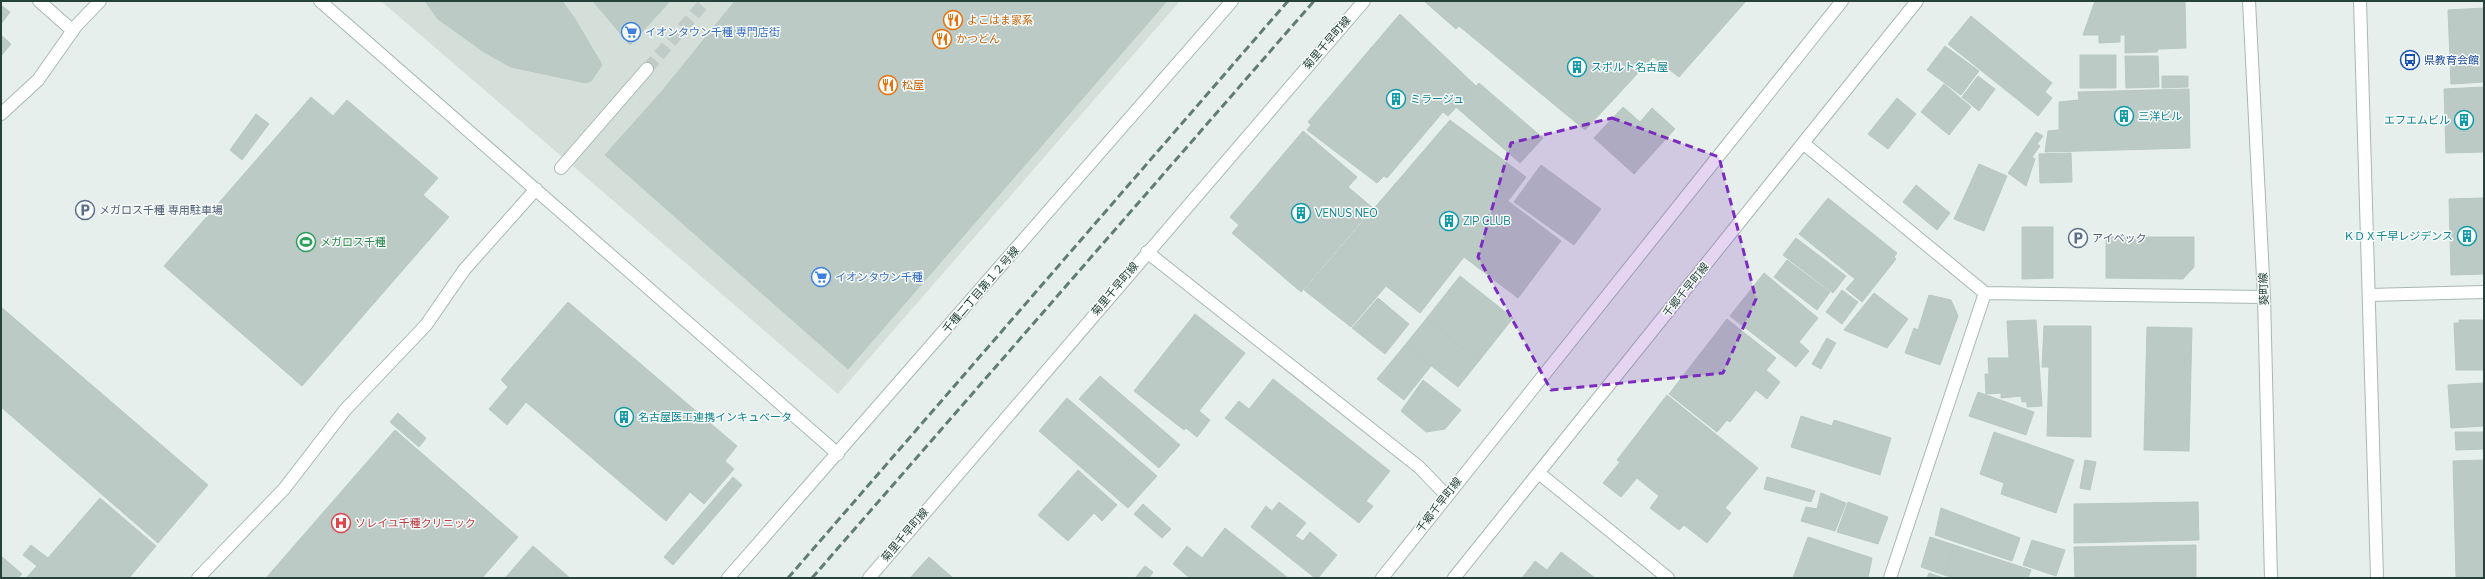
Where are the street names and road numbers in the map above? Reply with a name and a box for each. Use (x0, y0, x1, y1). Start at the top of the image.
street label: 菊里千早町線 (1300, 13, 1354, 73)
street label: 千種二丁目第１２号線 (939, 244, 1023, 336)
street label: 菊里千早町線 (1088, 259, 1142, 319)
street label: 千郷千早町線 (1659, 260, 1713, 320)
street label: 葵町線 (2256, 272, 2272, 306)
street label: 千郷千早町線 (1413, 474, 1465, 536)
street label: 菊里千早町線 (878, 505, 932, 565)

